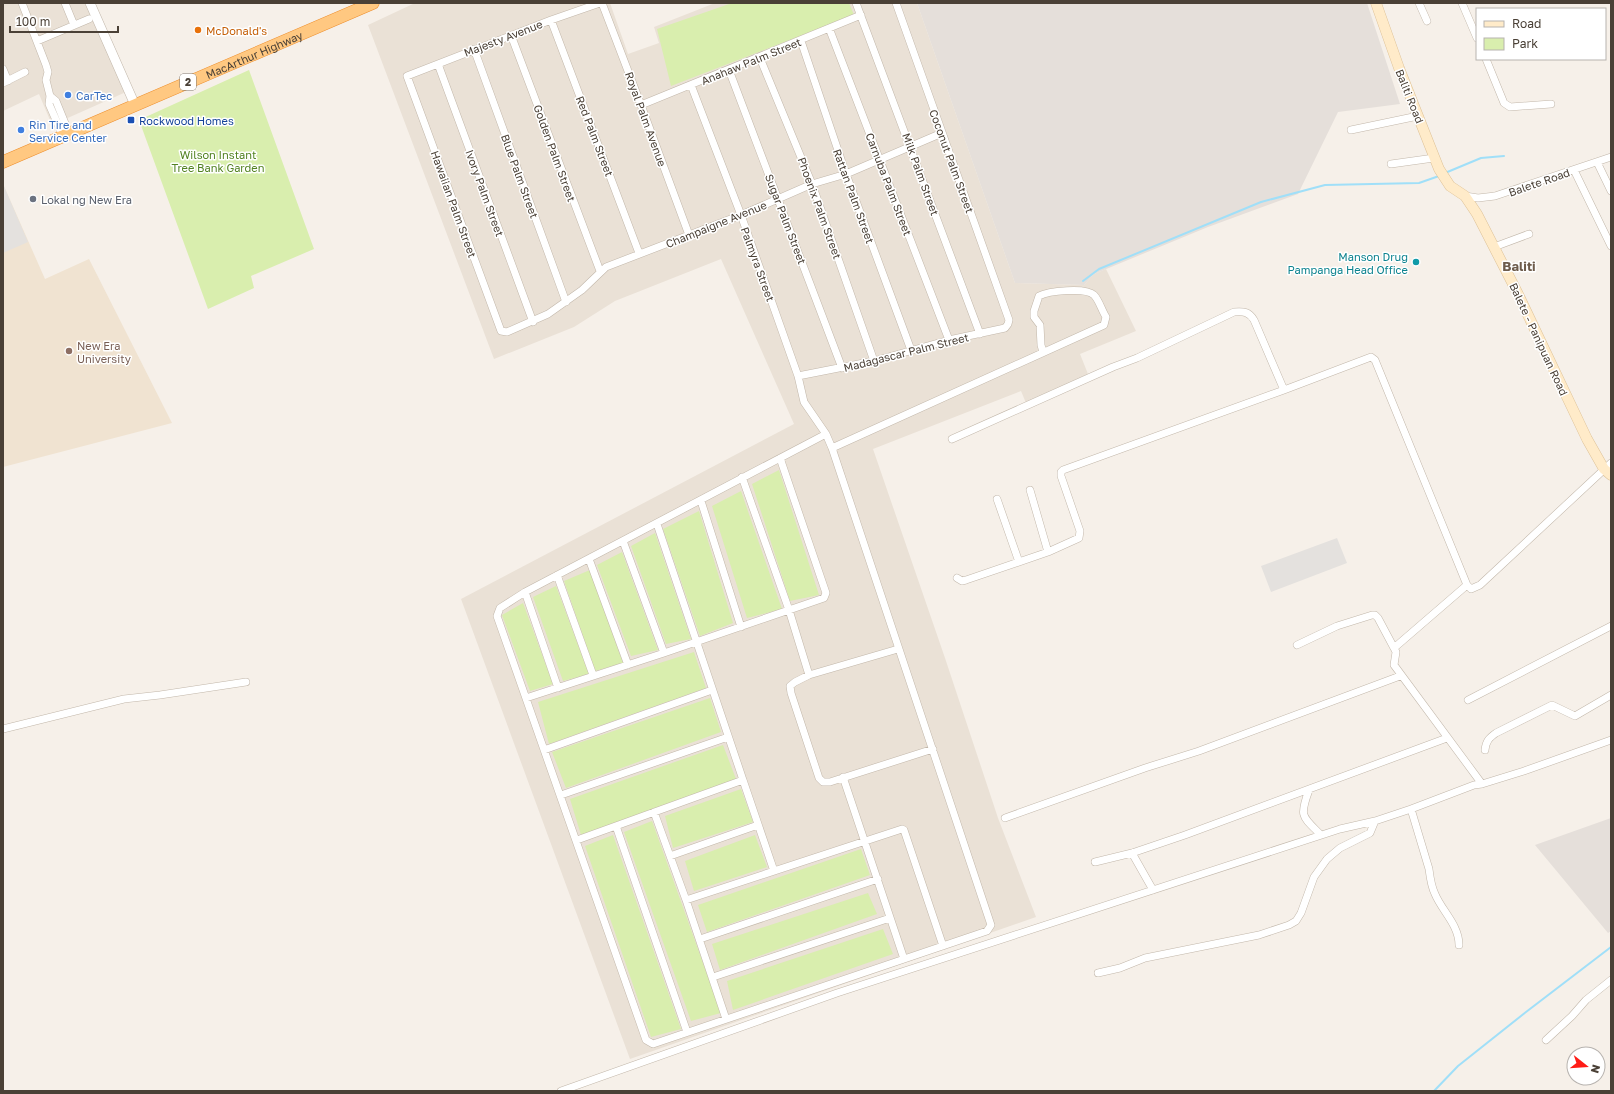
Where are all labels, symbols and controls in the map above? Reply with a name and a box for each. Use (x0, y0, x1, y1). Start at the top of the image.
scale bar (10, 8, 118, 34)
legend (1476, 8, 1606, 60)
text: 100 m (16, 14, 50, 29)
text: Road (1512, 16, 1541, 31)
street label: Majesty Avenue (462, 17, 544, 59)
place label: McDonald's (206, 24, 267, 37)
marker: McDonald's (193, 25, 203, 35)
street label: MacArthur Highway (203, 28, 304, 81)
street label: Anahaw Palm Street (699, 35, 803, 87)
text: Park (1512, 36, 1538, 51)
street label: Baliti Road (1393, 67, 1427, 125)
street label: Royal Palm Avenue (623, 70, 669, 168)
road number: 2 (180, 74, 196, 90)
place label: CarTec (76, 89, 112, 102)
marker: CarTec (63, 90, 73, 100)
street label: Red Palm Street (574, 94, 616, 178)
street label: Golden Palm Street (531, 103, 579, 203)
street label: Coconut Palm Street (927, 108, 977, 214)
place label: Rockwood Homes (139, 114, 234, 127)
marker: Rockwood Homes (126, 115, 136, 125)
place label: Rin Tire and Service Center (29, 118, 108, 144)
marker: Rin Tire and Service Center (16, 125, 26, 135)
street label: Carnuba Palm Street (863, 131, 915, 237)
street label: Milk Palm Street (900, 131, 942, 217)
street label: Blue Palm Street (499, 132, 541, 220)
street label: Rattan Palm Street (831, 147, 877, 245)
park label: Wilson Instant Tree Bank Garden (172, 148, 264, 174)
street label: Ivory Palm Street (463, 148, 507, 238)
street label: Hawaiian Palm Street (429, 149, 479, 259)
street label: Phoenix Palm Street (796, 155, 844, 261)
street label: Balete Road (1507, 165, 1571, 199)
street label: Sugar Palm Street (763, 172, 809, 266)
place label: Lokal ng New Era (41, 193, 132, 206)
marker: Lokal ng New Era (28, 194, 38, 204)
street label: Champaigne Avenue (664, 198, 768, 250)
street label: Palmyra Street (739, 225, 777, 303)
place label: Manson Drug Pampanga Head Office (1287, 250, 1408, 276)
marker: Manson Drug Pampanga Head Office (1411, 257, 1421, 267)
district label: Baliti (1502, 258, 1536, 274)
street label: Balete - Panipuan Road (1507, 281, 1571, 397)
street label: Madagascar Palm Street (842, 330, 970, 374)
place label: New Era University (77, 339, 131, 365)
marker: New Era University (64, 346, 74, 356)
north arrow (1566, 1046, 1606, 1086)
text: N (1589, 1063, 1603, 1075)

